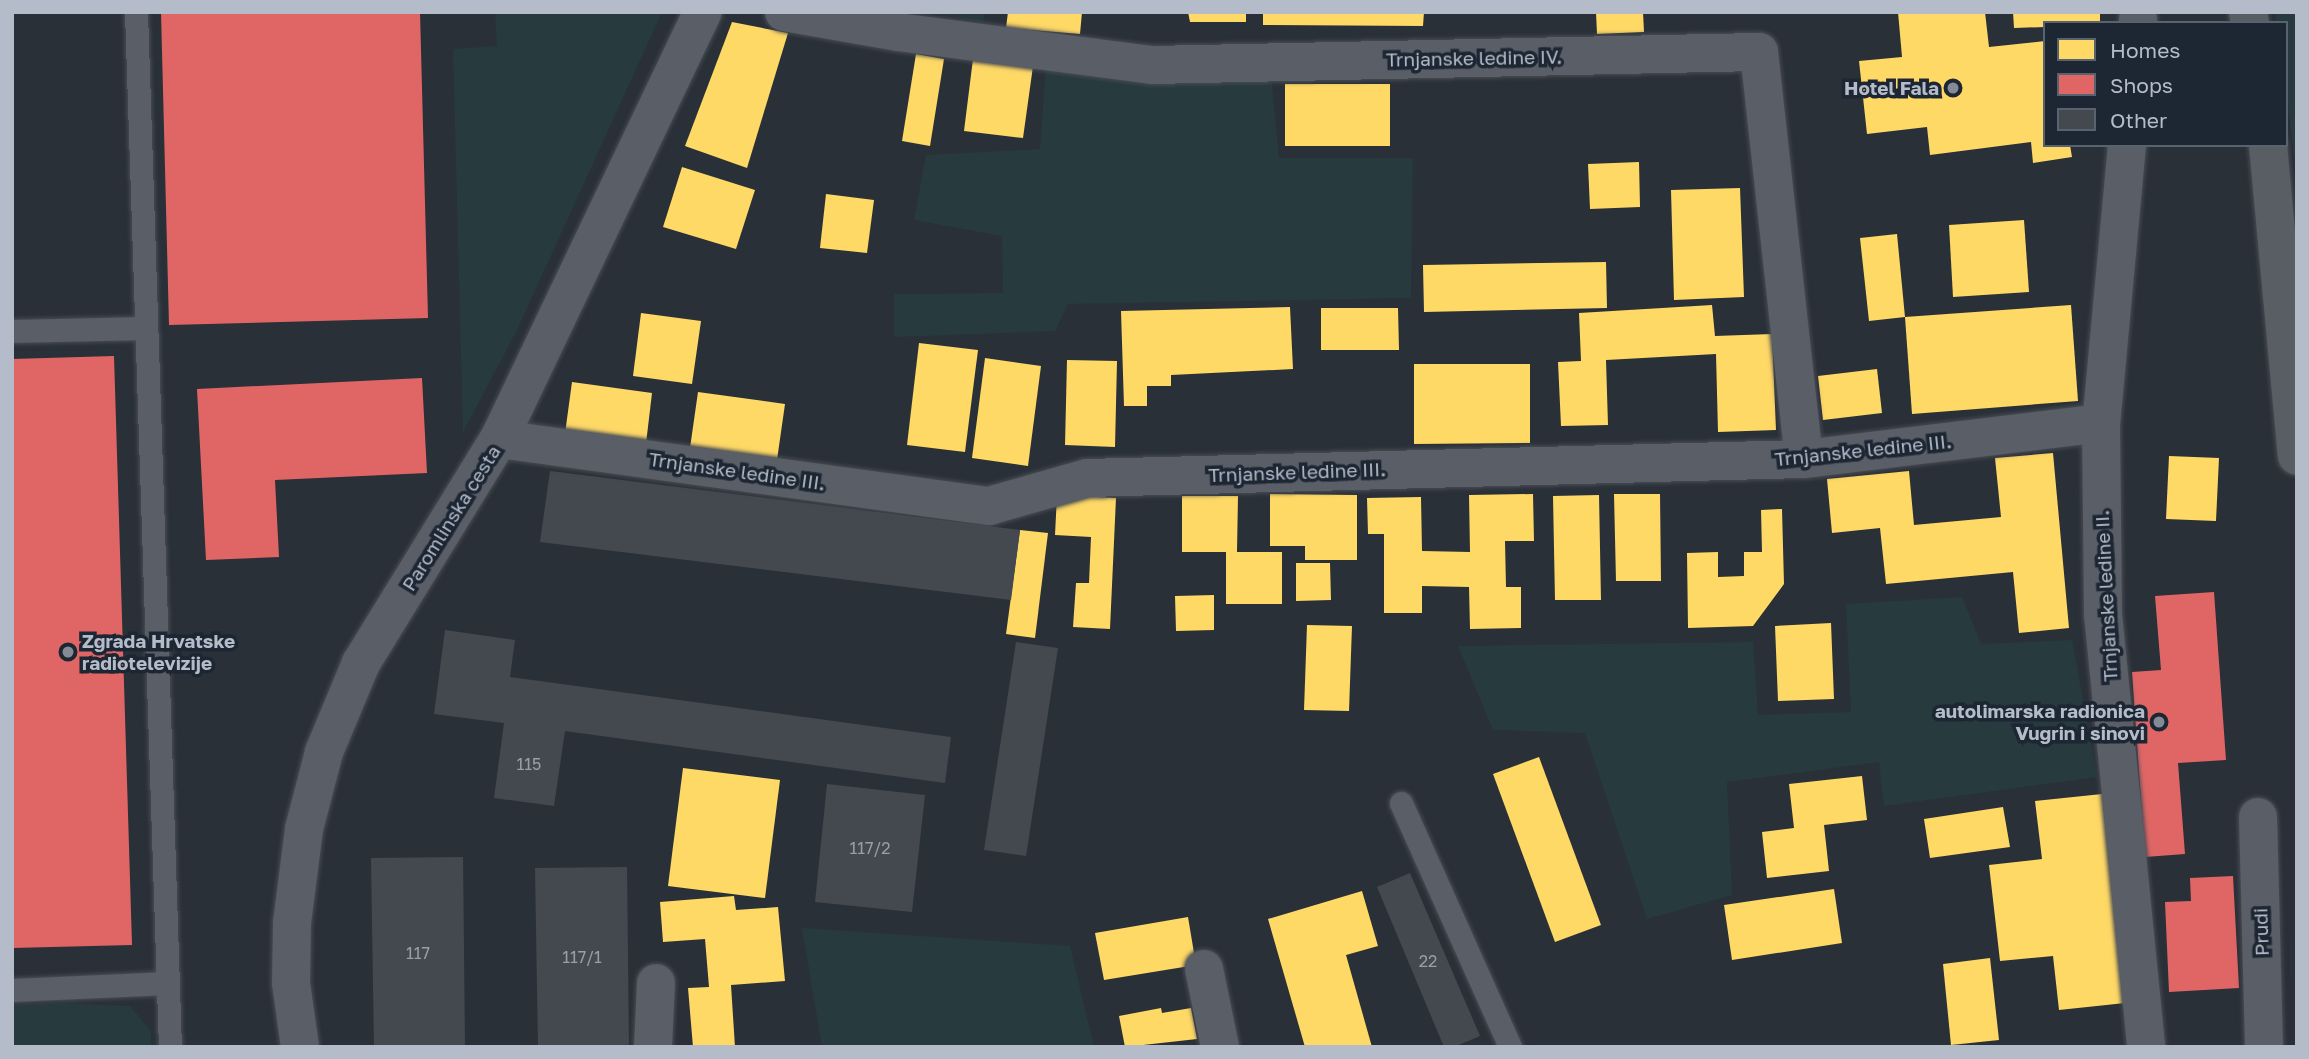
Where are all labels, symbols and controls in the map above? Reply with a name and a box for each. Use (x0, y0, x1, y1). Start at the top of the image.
legend (2043, 21, 2288, 147)
text: Homes (2110, 37, 2180, 63)
street label: Trnjanske ledine IV. (1386, 45, 1562, 71)
text: Shops (2110, 72, 2173, 98)
place label: Hotel Fala (1844, 77, 1939, 99)
marker: Hotel Fala (1945, 80, 1961, 96)
text: Other (2110, 107, 2167, 133)
street label: Trnjanske ledine III. (1773, 429, 1953, 471)
street label: Paromlinska cesta (397, 441, 505, 595)
street label: Trnjanske ledine III. (647, 447, 827, 495)
street label: Trnjanske ledine III. (1208, 458, 1386, 486)
street label: Trnjanske ledine II. (2090, 510, 2122, 682)
place label: Zgrada Hrvatske radiotelevizije (82, 630, 235, 674)
marker: Zgrada Hrvatske radiotelevizije (60, 644, 76, 660)
place label: autolimarska radionica Vugrin i sinovi (1935, 700, 2145, 744)
marker: autolimarska radionica Vugrin i sinovi (2151, 714, 2167, 730)
house number: 115 (517, 754, 541, 774)
house number: 117/2 (850, 838, 890, 858)
street label: Prudi (2249, 908, 2273, 956)
house number: 117 (406, 943, 430, 963)
house number: 117/1 (562, 947, 602, 967)
house number: 22 (1419, 951, 1437, 971)

